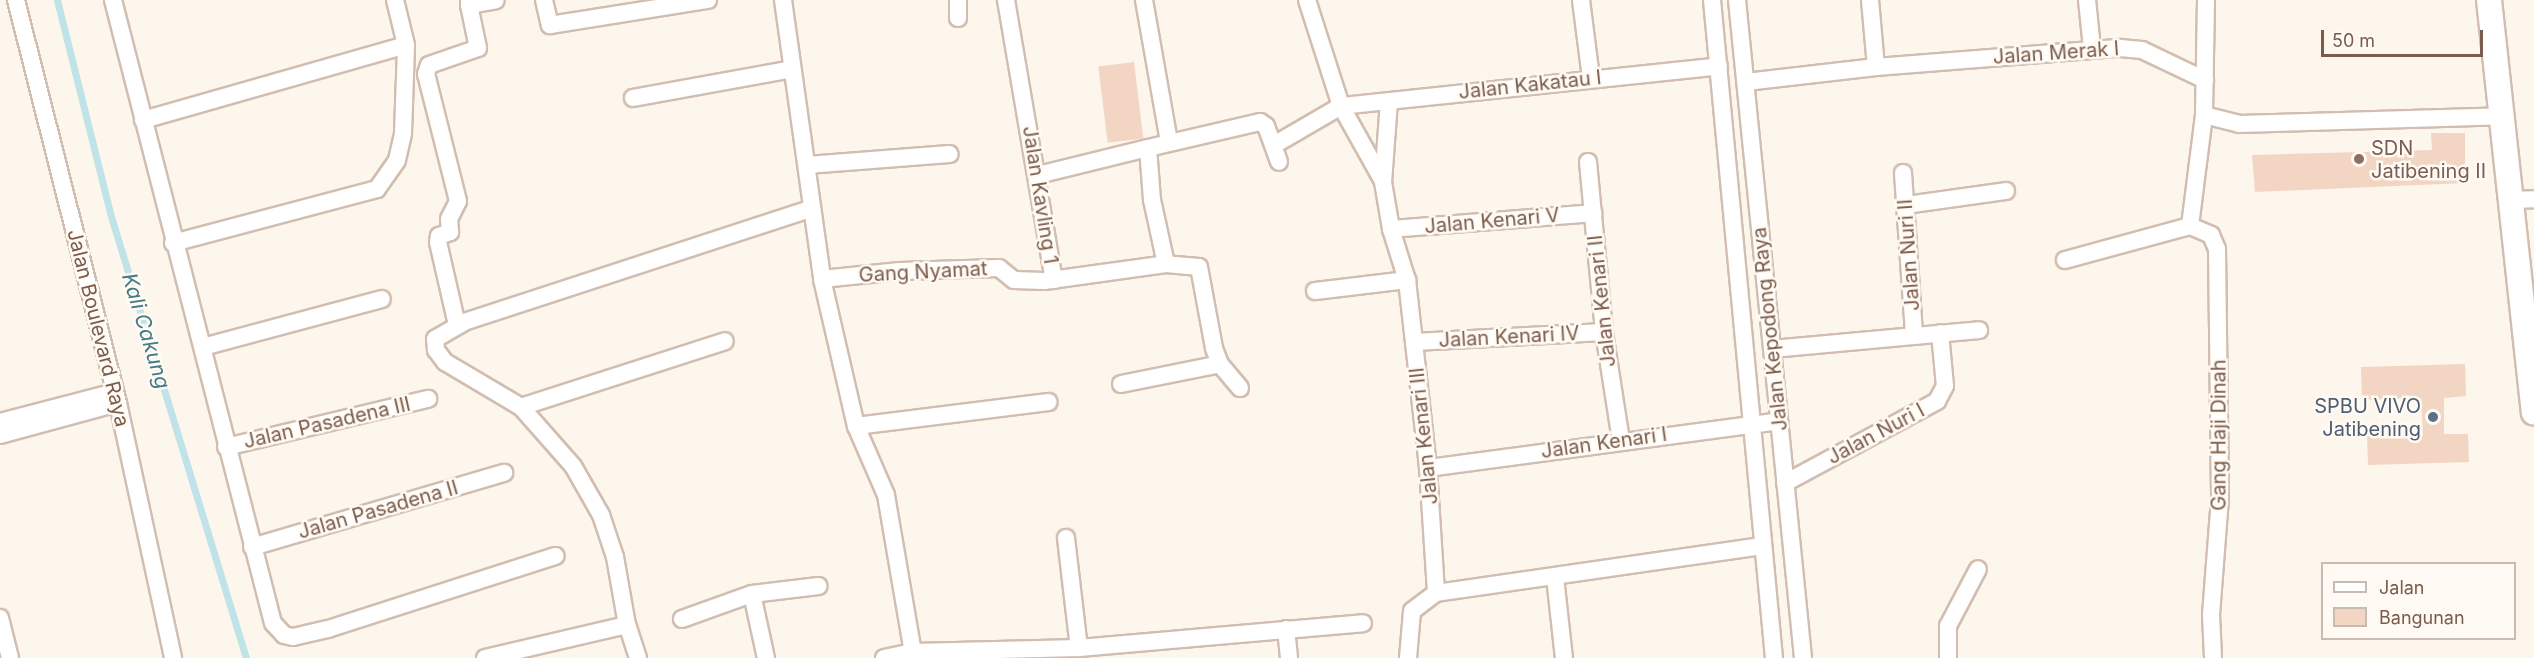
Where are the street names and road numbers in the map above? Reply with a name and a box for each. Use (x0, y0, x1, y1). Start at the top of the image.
street label: Jalan Merak I (1992, 37, 2120, 69)
street label: Jalan Kakatau I (1457, 66, 1603, 104)
street label: Jalan Kavling 1 (1017, 124, 1063, 266)
street label: Jalan Nuri II (1893, 198, 1925, 312)
street label: Jalan Kenari V (1423, 203, 1561, 239)
street label: Jalan Kepodong Raya (1747, 226, 1793, 432)
street label: Jalan Boulevard Raya (62, 227, 134, 429)
street label: Jalan Kenari II (1583, 234, 1621, 368)
street label: Gang Nyamat (858, 257, 988, 287)
street label: Jalan Kenari IV (1438, 321, 1580, 353)
street label: Gang Haji Dinah (2207, 359, 2231, 511)
street label: Jalan Kenari III (1405, 366, 1443, 506)
street label: Jalan Pasadena III (241, 392, 413, 454)
street label: Jalan Nuri I (1823, 398, 1929, 470)
street label: Jalan Kenari I (1539, 422, 1669, 464)
street label: Jalan Pasadena II (295, 476, 461, 544)

